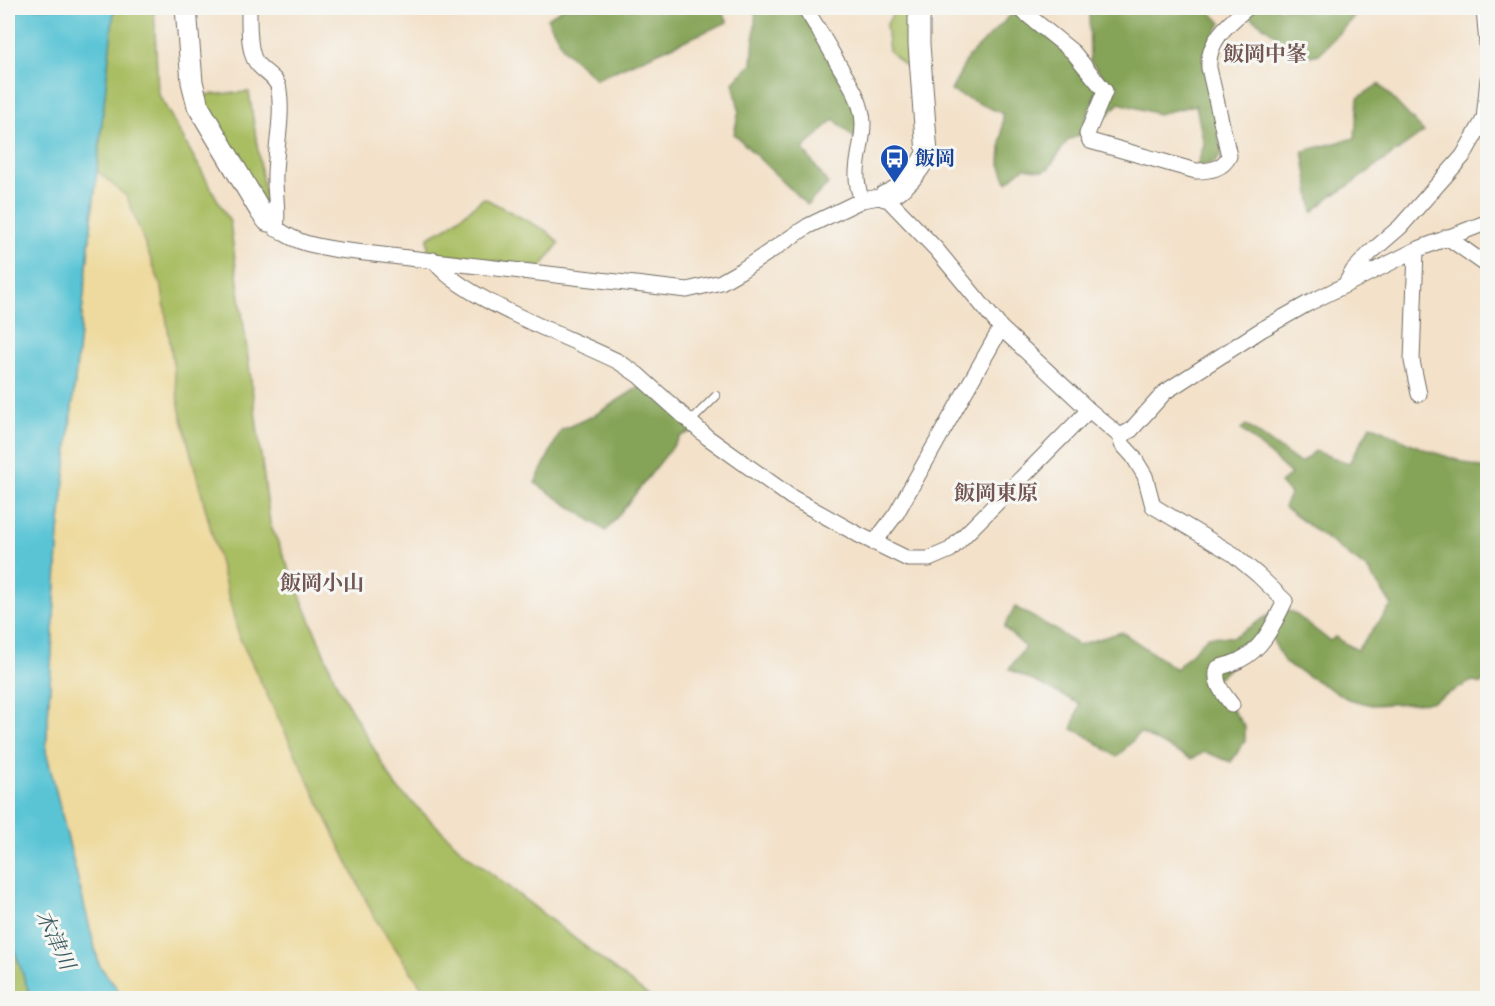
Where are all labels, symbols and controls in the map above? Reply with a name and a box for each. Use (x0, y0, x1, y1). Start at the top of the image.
district label: 飯岡中峯 (1223, 41, 1307, 68)
bus stop icon: 飯岡 (878, 142, 910, 184)
place label: 飯岡 (915, 146, 955, 171)
district label: 飯岡東原 (954, 480, 1038, 507)
district label: 飯岡小山 (280, 570, 364, 597)
water label: 木津川 (29, 906, 81, 976)

